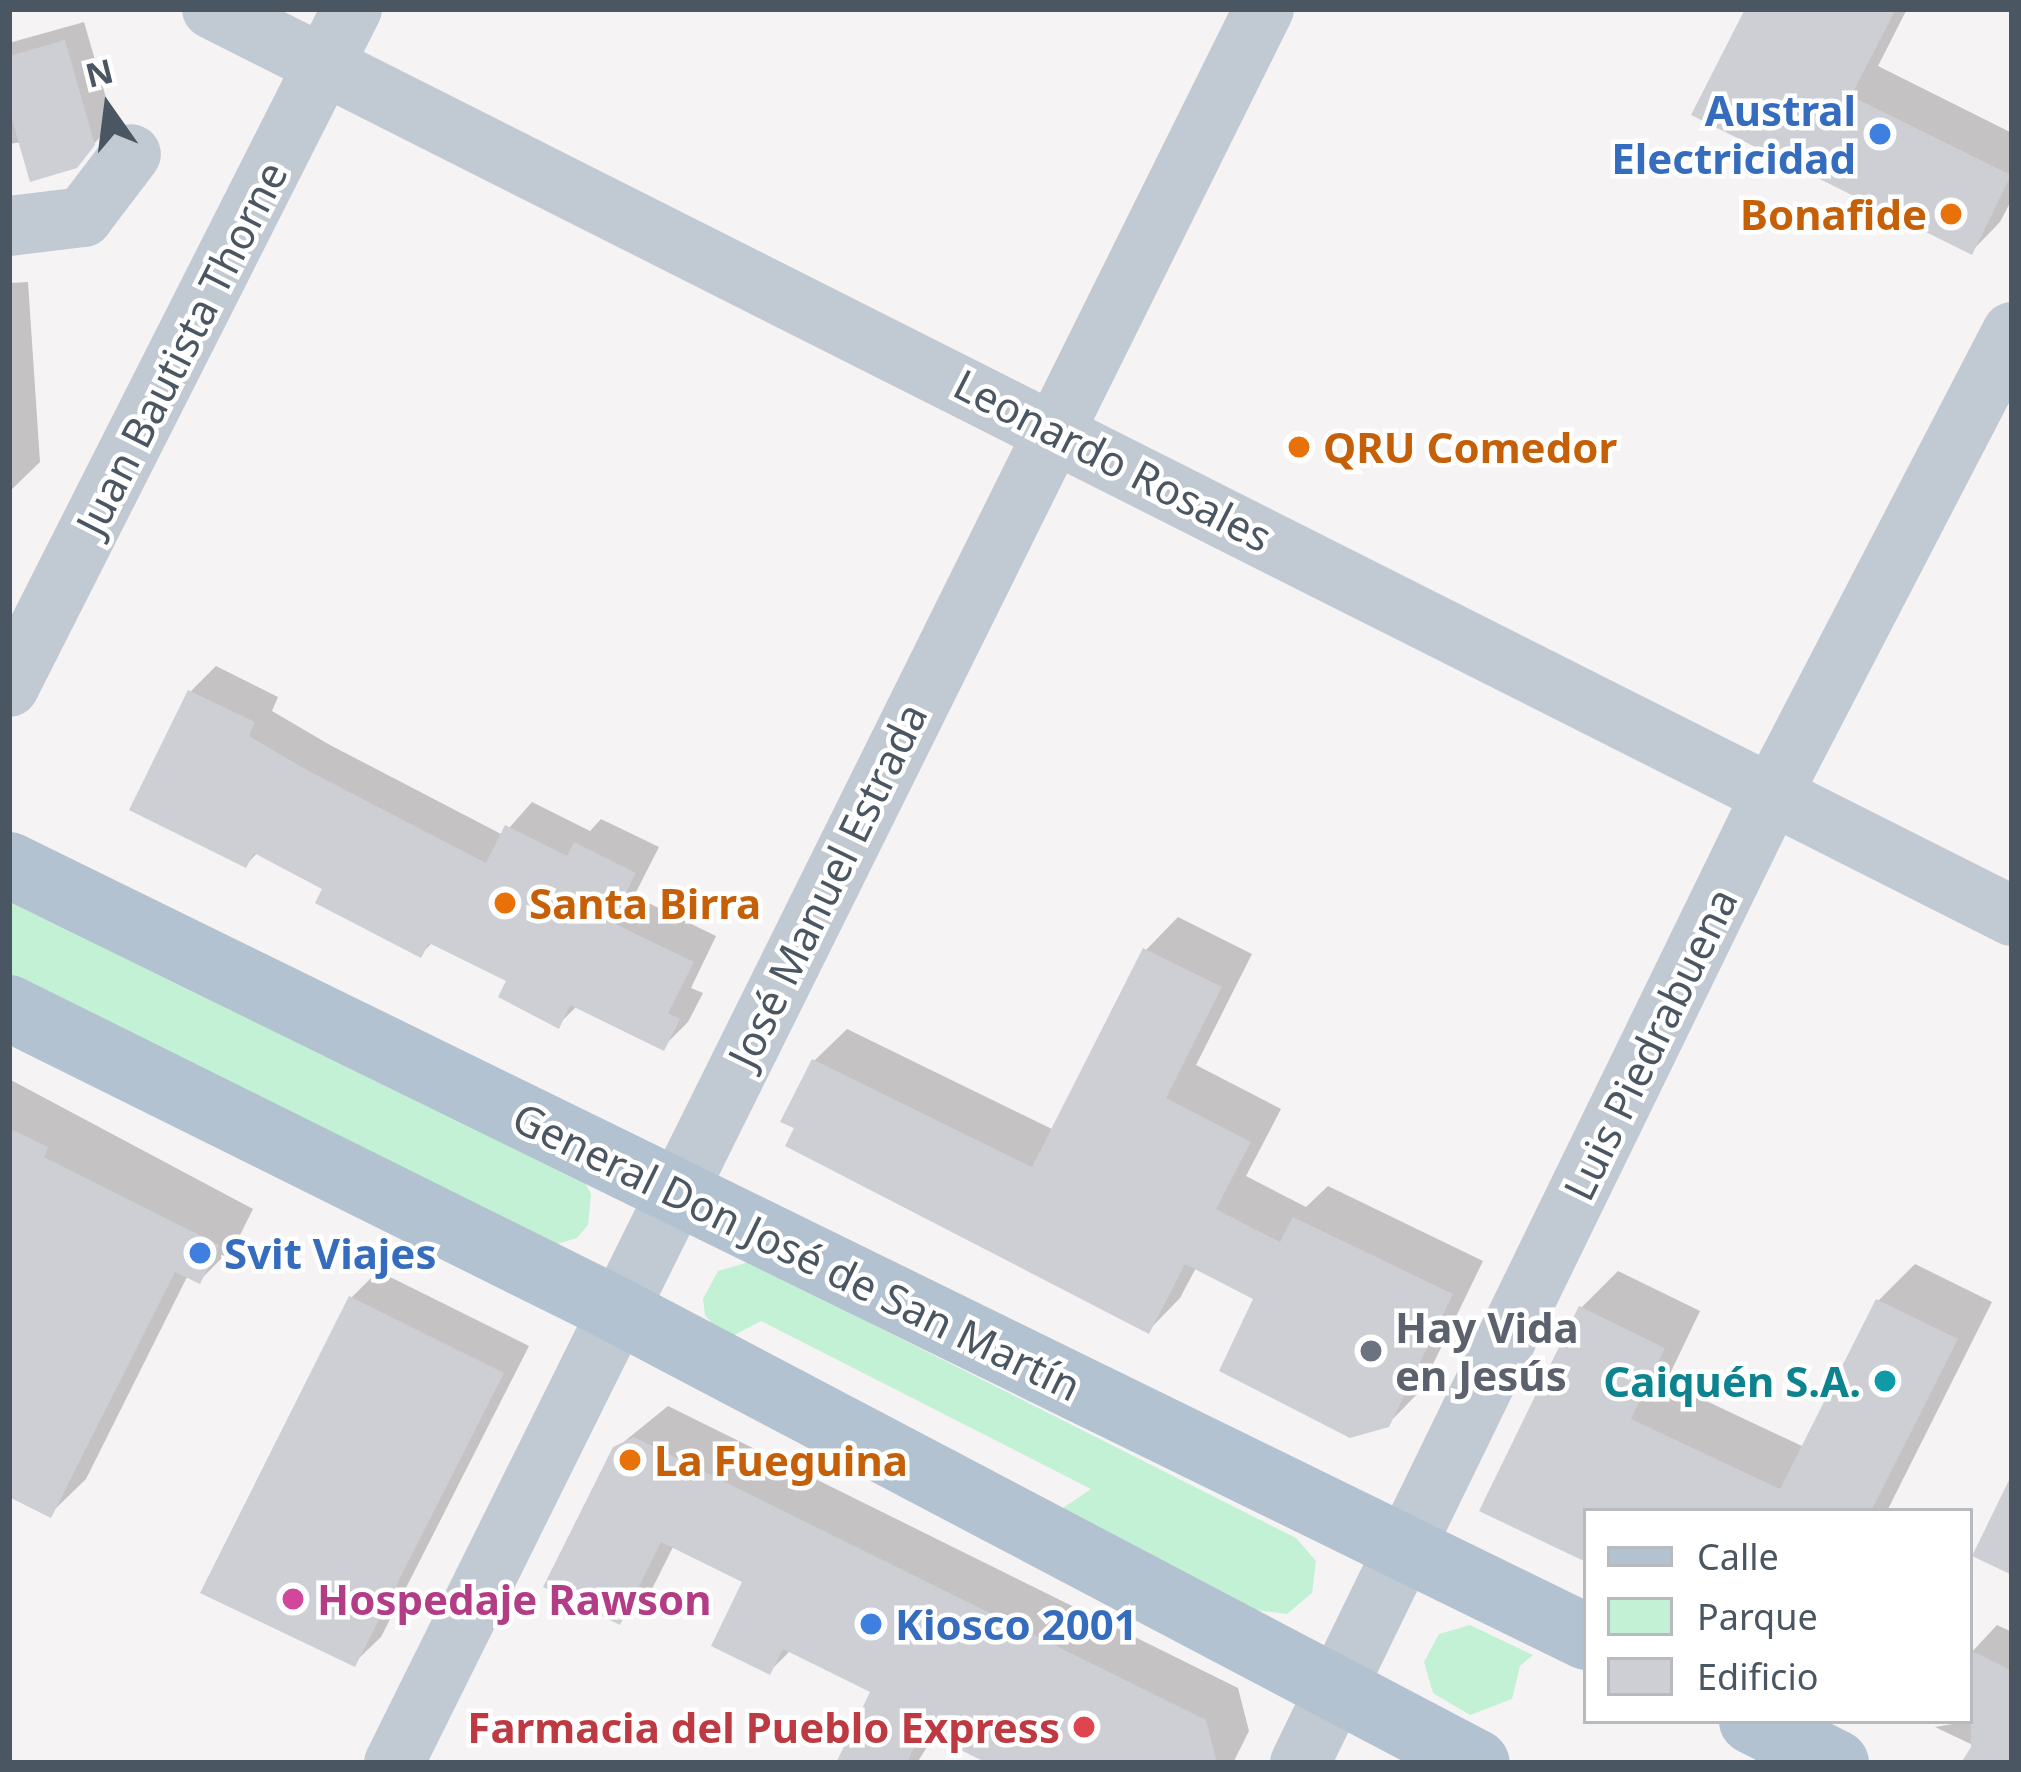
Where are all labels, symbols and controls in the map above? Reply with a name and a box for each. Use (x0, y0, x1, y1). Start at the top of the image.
north arrow (48, 48, 168, 168)
text: N (81, 48, 118, 98)
place label: Austral Electricidad (1611, 85, 1856, 184)
marker: Austral Electricidad (1867, 121, 1893, 147)
street label: Juan Bautista Thorne (65, 153, 297, 543)
place label: Bonafide (1740, 189, 1927, 239)
marker: Bonafide (1938, 201, 1964, 227)
street label: Leonardo Rosales (946, 358, 1280, 562)
place label: QRU Comedor (1323, 422, 1617, 472)
marker: QRU Comedor (1286, 434, 1312, 460)
street label: José Manuel Estrada (717, 695, 937, 1075)
place label: Santa Birra (529, 878, 761, 928)
street label: Luis Piedrabuena (1553, 880, 1747, 1208)
marker: Santa Birra (492, 890, 518, 916)
street label: General Don José de San Martín (505, 1091, 1089, 1411)
place label: Svit Viajes (224, 1228, 437, 1278)
marker: Svit Viajes (187, 1240, 213, 1266)
place label: Hay Vida en Jesús (1395, 1302, 1579, 1400)
marker: Hay Vida en Jesús (1358, 1338, 1384, 1364)
place label: Caiquén S.A. (1603, 1356, 1861, 1406)
marker: Caiquén S.A. (1872, 1368, 1898, 1394)
place label: La Fueguina (654, 1435, 908, 1485)
marker: La Fueguina (617, 1447, 643, 1473)
legend (1583, 1508, 1973, 1724)
text: Calle (1697, 1532, 1779, 1581)
place label: Hospedaje Rawson (317, 1574, 712, 1624)
marker: Hospedaje Rawson (280, 1586, 306, 1612)
text: Parque (1697, 1592, 1818, 1641)
place label: Kiosco 2001 (895, 1599, 1138, 1649)
marker: Kiosco 2001 (858, 1611, 884, 1637)
text: Edificio (1697, 1652, 1818, 1701)
place label: Farmacia del Pueblo Express (467, 1702, 1060, 1752)
marker: Farmacia del Pueblo Express (1071, 1714, 1097, 1740)

